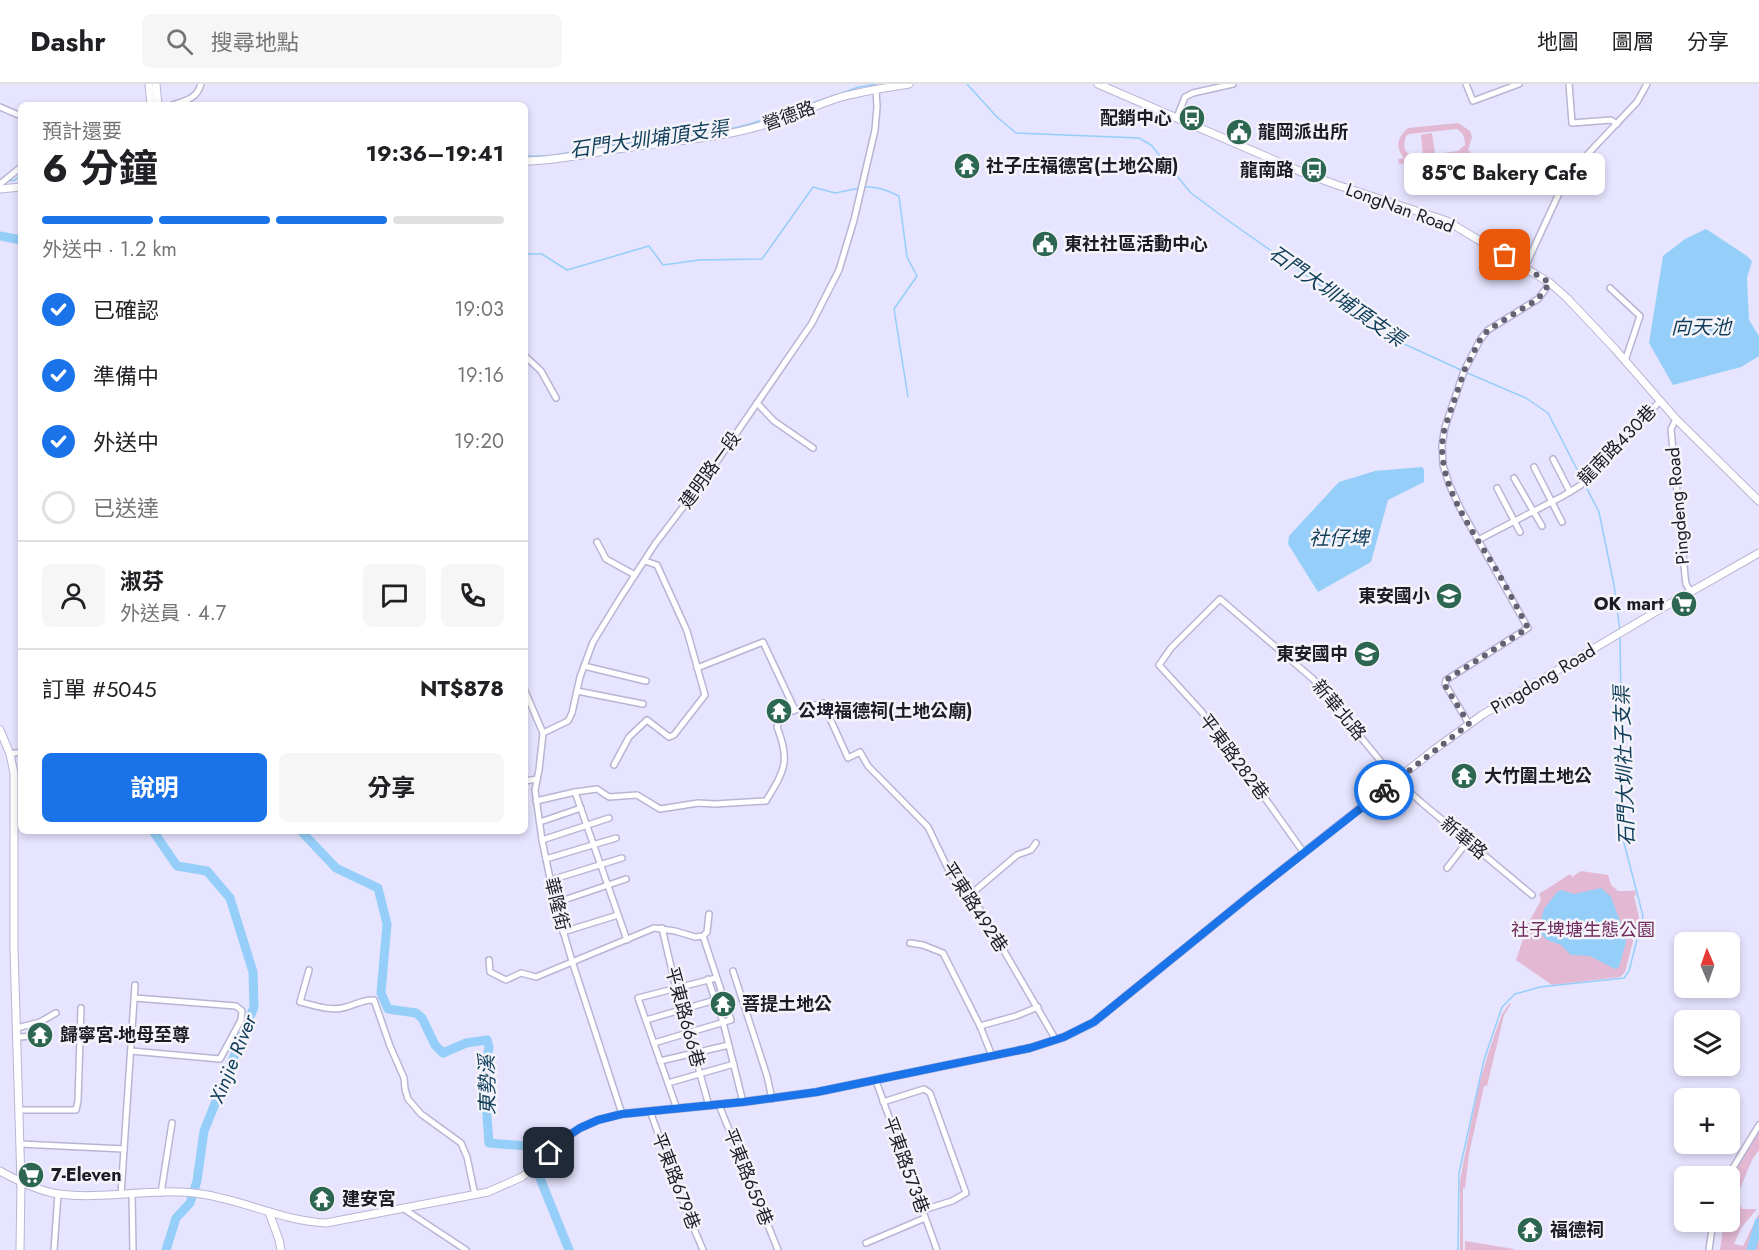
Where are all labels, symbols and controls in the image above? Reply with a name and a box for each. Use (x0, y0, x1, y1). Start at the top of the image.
search box (142, 14, 562, 68)
text: Dashr (30, 21, 106, 62)
icon: search (163, 25, 196, 58)
text: 搜尋地點 (211, 26, 299, 58)
text: 地圖 (1537, 27, 1579, 57)
text: 圖層 (1612, 27, 1654, 57)
text: 分享 (1687, 27, 1729, 57)
street label: 營德路 (759, 95, 819, 137)
bus stop icon: 配銷中心 (1177, 103, 1207, 133)
place label: 配銷中心 (1100, 105, 1172, 131)
water label: 石門大圳埔頂支渠 (568, 114, 733, 165)
text: 預計還要 (42, 117, 122, 146)
public building icon: 龍岡派出所 (1224, 117, 1254, 147)
place label: 龍岡派出所 (1258, 119, 1348, 145)
text: 19:36–19:41 (366, 137, 504, 169)
text: 6 分鐘 (42, 140, 158, 197)
temple icon: 社子庄福德宮(土地公廟) (952, 151, 982, 181)
place label: 社子庄福德宮(土地公廟) (986, 153, 1178, 179)
callout: 85°C Bakery Cafe (1404, 153, 1606, 195)
bus stop icon: 龍南路 (1299, 155, 1329, 185)
place label: 龍南路 (1240, 157, 1294, 183)
text: 85°C Bakery Cafe (1422, 159, 1587, 188)
street label: LongNan Road (1342, 176, 1458, 240)
public building icon: 東社社區活動中心 (1030, 229, 1060, 259)
pin (1479, 229, 1530, 280)
place label: 東社社區活動中心 (1064, 231, 1208, 257)
text: 外送中 · 1.2 km (42, 235, 177, 264)
icon: bag (1488, 238, 1521, 271)
water label: 石門大圳埔頂支渠 (1263, 239, 1413, 356)
icon: check (42, 293, 75, 326)
text: 已確認 (93, 294, 159, 326)
text: 19:03 (455, 295, 504, 324)
water label: 向天池 (1671, 313, 1733, 342)
icon: check (42, 359, 75, 392)
text: 準備中 (93, 360, 159, 392)
text: 19:16 (457, 361, 504, 390)
street label: 龍南路430巷 (1572, 399, 1662, 491)
icon: check (42, 425, 75, 458)
text: 外送中 (93, 426, 159, 458)
street label: 建明路一段 (673, 426, 747, 514)
text: 19:20 (454, 427, 504, 456)
street label: Pingdeng Road (1660, 446, 1696, 566)
text: 已送達 (93, 492, 159, 524)
water label: 社仔埤 (1309, 524, 1371, 553)
button: person (42, 564, 105, 627)
button: chat (363, 564, 426, 627)
button: phone (441, 564, 504, 627)
text: 淑芬 (120, 565, 164, 597)
school or university icon: 東安國小 (1434, 581, 1464, 611)
place label: 東安國小 (1358, 583, 1430, 609)
supermarket icon: OK mart (1669, 589, 1699, 619)
place label: OK mart (1594, 591, 1664, 617)
text: 外送員 · 4.7 (120, 599, 226, 628)
street label: Pingdong Road (1486, 637, 1600, 721)
school or university icon: 東安國中 (1352, 639, 1382, 669)
place label: 東安國中 (1276, 641, 1348, 667)
text: NT$878 (420, 672, 504, 704)
text: 訂單 #5045 (42, 673, 157, 705)
street label: 新華北路 (1306, 674, 1372, 746)
water label: 石門大圳社子支渠 (1607, 683, 1642, 846)
temple icon: 公埤福德祠(土地公廟) (764, 696, 794, 726)
place label: 公埤福德祠(土地公廟) (798, 698, 972, 724)
street label: 平東路282巷 (1193, 708, 1275, 806)
button: 說明 (42, 753, 267, 822)
button: 分享 (279, 753, 504, 822)
courier (1354, 760, 1414, 820)
temple icon: 大竹圍土地公 (1449, 761, 1479, 791)
place label: 大竹圍土地公 (1484, 763, 1592, 789)
icon: bike (1368, 774, 1401, 807)
street label: 新華路 (1435, 811, 1493, 865)
street label: 平東路492巷 (936, 857, 1014, 957)
street label: 華隆街 (538, 875, 576, 933)
park label: 社子埤塘生態公園 (1511, 917, 1655, 943)
north arrow (1674, 932, 1740, 998)
map controls (1674, 932, 1740, 1232)
street label: 平東路666巷 (659, 964, 711, 1070)
temple icon: 菩提土地公 (708, 989, 738, 1019)
place label: 菩提土地公 (742, 991, 832, 1017)
water label: Xinjie River (202, 1010, 265, 1109)
button: layers (1674, 1010, 1740, 1076)
temple icon: 歸寧宮-地母至尊 (25, 1020, 55, 1050)
place label: 歸寧宮-地母至尊 (60, 1022, 190, 1048)
water label: 東勢溪 (472, 1052, 503, 1115)
button: + (1674, 1088, 1740, 1154)
street label: 平東路573巷 (876, 1113, 936, 1217)
street label: 平東路659巷 (717, 1124, 779, 1230)
pin (523, 1127, 574, 1178)
street label: 平東路679巷 (646, 1129, 706, 1233)
icon: home (532, 1136, 565, 1169)
supermarket icon: 7-Eleven (16, 1160, 46, 1190)
place label: 7-Eleven (51, 1162, 122, 1188)
button: − (1674, 1166, 1740, 1232)
temple icon: 建安宮 (307, 1184, 337, 1214)
place label: 建安宮 (342, 1186, 396, 1212)
temple icon: 福德祠 (1515, 1215, 1545, 1245)
place label: 福德祠 (1550, 1217, 1604, 1243)

